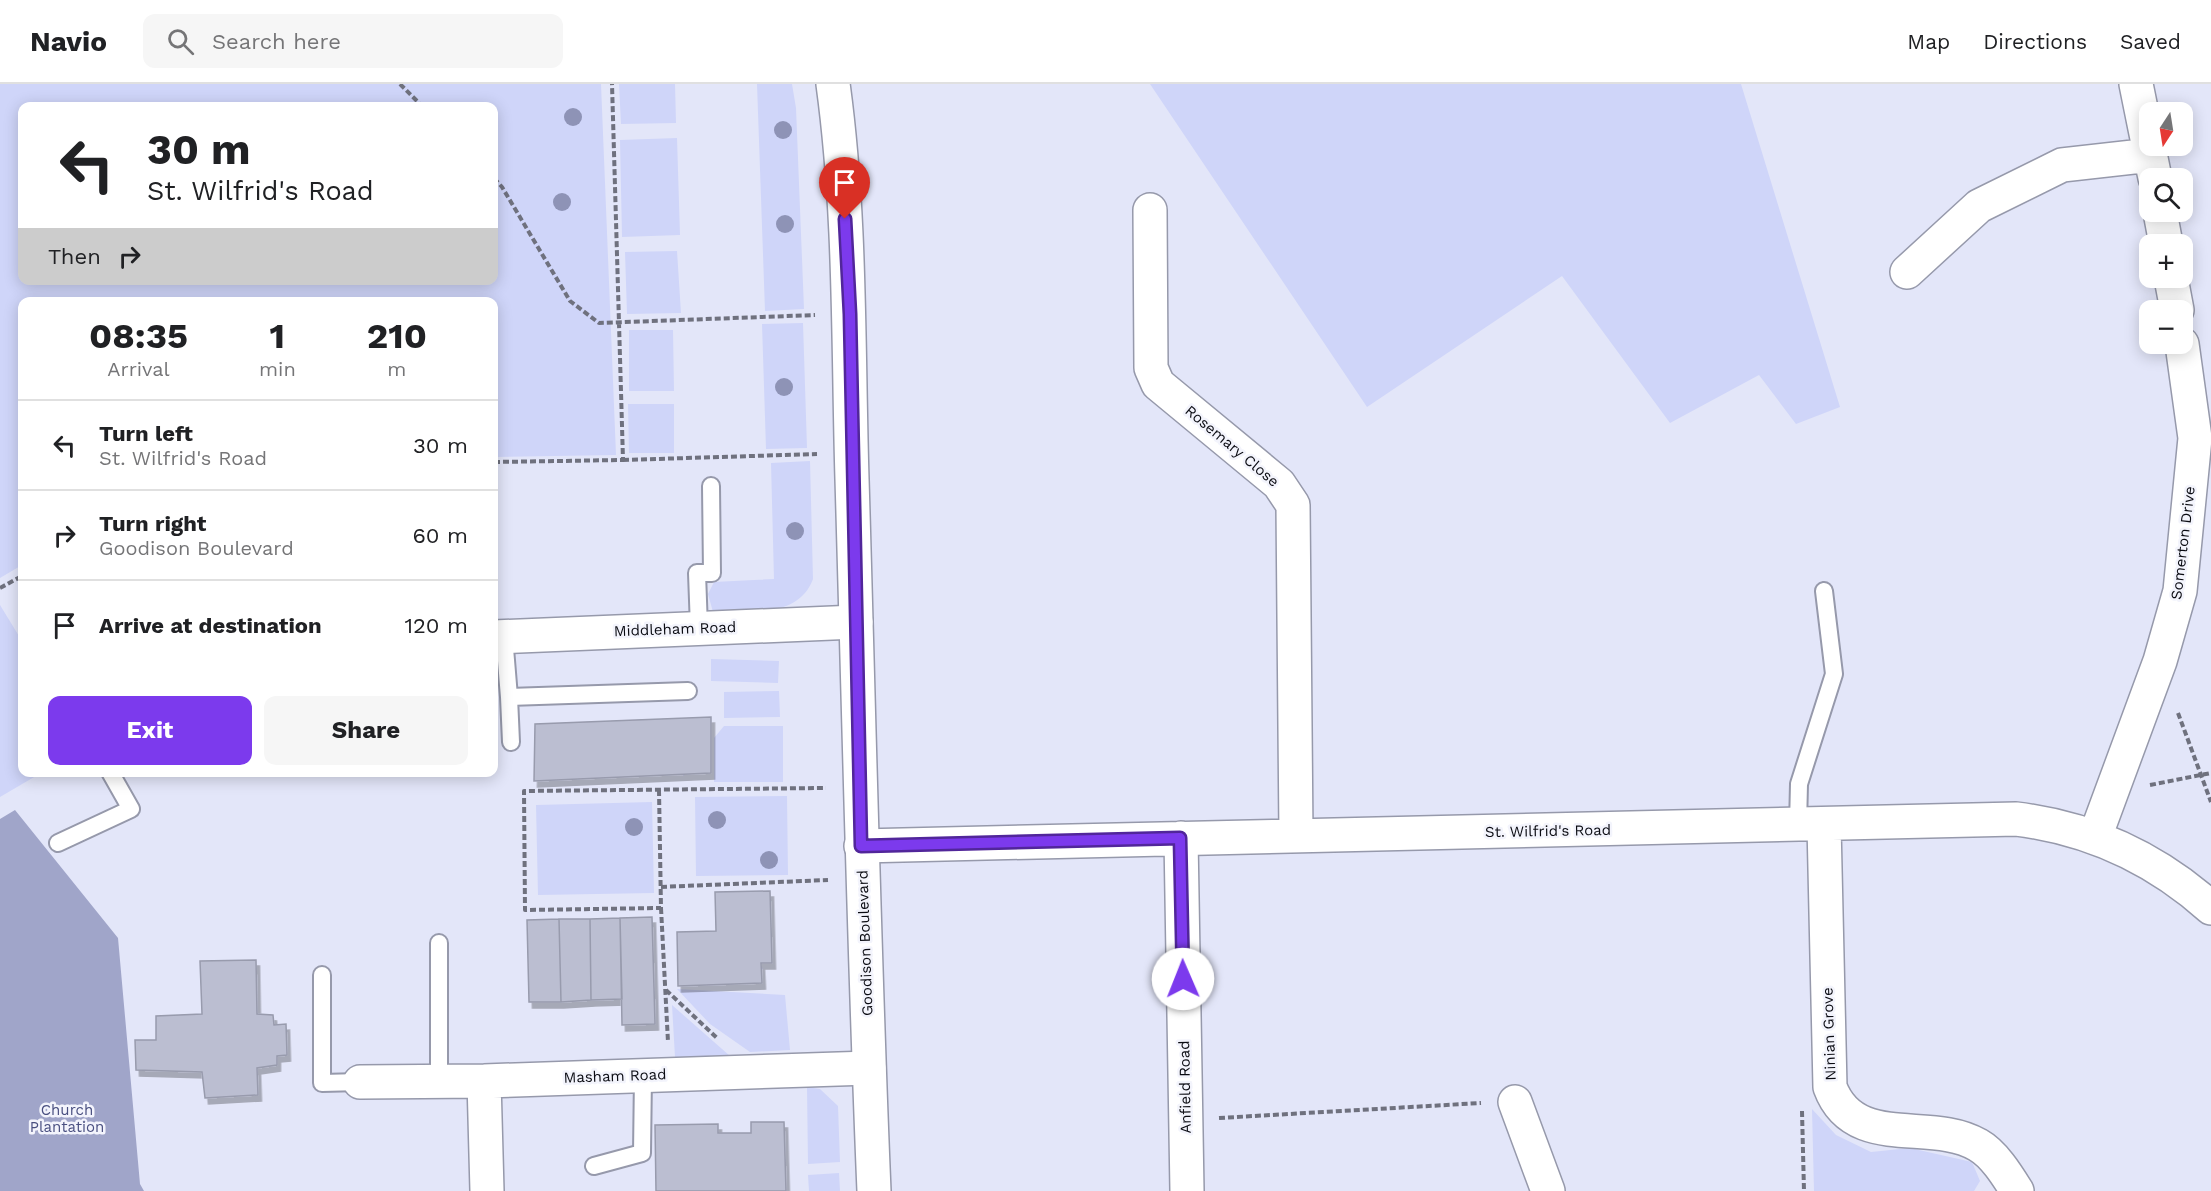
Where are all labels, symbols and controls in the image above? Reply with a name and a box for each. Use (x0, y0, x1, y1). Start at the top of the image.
search box (143, 14, 563, 68)
text: Navio (30, 25, 107, 58)
icon: search (164, 25, 197, 58)
text: Search here (212, 29, 341, 54)
text: Map (1907, 29, 1950, 54)
text: Directions (1983, 29, 2087, 54)
text: Saved (2120, 29, 2181, 54)
north arrow (2139, 102, 2193, 156)
map controls (2139, 102, 2193, 354)
text: 30 m (147, 125, 251, 174)
icon: left (48, 126, 126, 204)
pin (819, 157, 870, 219)
icon: arrive (828, 166, 861, 199)
button: search (2139, 168, 2193, 222)
text: St. Wilfrid's Road (147, 175, 374, 207)
button: + (2139, 234, 2193, 288)
icon: right (113, 240, 146, 273)
text: Then (48, 244, 101, 269)
button: − (2139, 300, 2193, 354)
text: 08:35 (89, 315, 188, 357)
text: 1 (270, 315, 285, 357)
text: 210 (367, 315, 427, 357)
text: Arrival (107, 357, 170, 381)
text: min (259, 357, 296, 381)
text: m (387, 357, 406, 381)
street label: Rosemary Close (1181, 401, 1283, 491)
text: Turn left (99, 421, 193, 446)
icon: left (48, 429, 81, 462)
text: 30 m (413, 433, 468, 458)
text: St. Wilfrid's Road (99, 446, 267, 470)
street label: Somerton Drive (2167, 485, 2199, 601)
text: Turn right (99, 511, 206, 536)
icon: right (48, 519, 81, 552)
text: 60 m (412, 523, 468, 548)
text: Goodison Boulevard (99, 536, 294, 560)
icon: arrive (48, 609, 81, 642)
text: Arrive at destination (99, 613, 322, 638)
text: 120 m (404, 613, 468, 638)
street label: Middleham Road (613, 618, 737, 640)
button: Exit (48, 696, 252, 765)
button: Share (264, 696, 468, 765)
street label: St. Wilfrid's Road (1485, 821, 1611, 841)
street label: Goodison Boulevard (853, 870, 877, 1016)
position arrow (1151, 947, 1215, 1011)
street label: Ninian Grove (1818, 987, 1840, 1081)
street label: Anfield Road (1175, 1040, 1195, 1134)
street label: Masham Road (563, 1065, 667, 1087)
park label: Church Plantation (30, 1101, 104, 1136)

